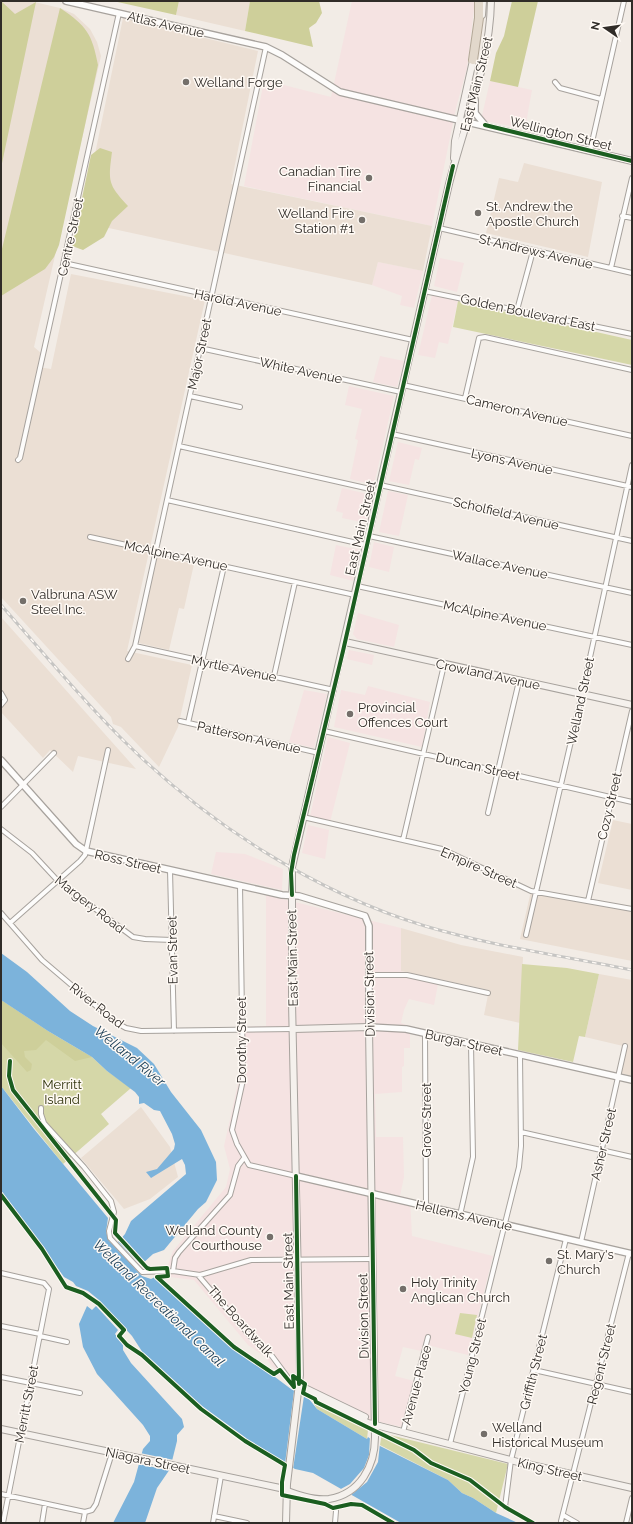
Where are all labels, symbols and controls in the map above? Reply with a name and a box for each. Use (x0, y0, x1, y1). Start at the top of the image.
street label: Atlas Avenue (126, 8, 206, 41)
north arrow (585, 8, 625, 48)
text: N (588, 20, 603, 31)
street label: East Main Street (457, 35, 496, 133)
place label: Welland Forge (194, 75, 283, 90)
marker: Welland Forge (181, 77, 191, 87)
street label: Wellington Street (508, 114, 614, 154)
place label: Canadian Tire Financial (279, 164, 361, 194)
marker: Canadian Tire Financial (364, 173, 374, 183)
street label: Centre Street (55, 196, 86, 278)
place label: St. Andrew the Apostle Church (486, 199, 579, 229)
place label: Welland Fire Station #1 (278, 206, 354, 236)
marker: St. Andrew the Apostle Church (473, 208, 483, 218)
marker: Welland Fire Station #1 (357, 215, 367, 225)
street label: St Andrews Avenue (477, 231, 595, 272)
street label: Harold Avenue (193, 286, 283, 319)
street label: Golden Boulevard East (459, 291, 597, 334)
street label: Major Street (185, 316, 215, 391)
street label: White Avenue (258, 354, 344, 387)
street label: Cameron Avenue (465, 392, 569, 430)
street label: Lyons Avenue (470, 445, 555, 478)
street label: East Main Street (342, 478, 379, 577)
street label: Scholfield Avenue (451, 494, 561, 533)
street label: McAlpine Avenue (123, 537, 229, 574)
street label: Wallace Avenue (451, 547, 549, 582)
place label: Valbruna ASW Steel Inc. (31, 587, 118, 617)
marker: Valbruna ASW Steel Inc. (18, 596, 28, 606)
street label: McAlpine Avenue (442, 597, 548, 634)
street label: Myrtle Avenue (190, 652, 278, 685)
street label: Welland Street (564, 655, 597, 746)
street label: Crowland Avenue (434, 656, 542, 693)
place label: Provincial Offences Court (358, 700, 449, 730)
marker: Provincial Offences Court (345, 709, 355, 719)
street label: Patterson Avenue (196, 718, 303, 757)
street label: Duncan Street (434, 750, 522, 784)
street label: Cozy Street (594, 770, 625, 841)
street label: Empire Street (438, 844, 520, 891)
street label: Ross Street (93, 847, 163, 877)
street label: Margery Road (52, 873, 127, 936)
street label: East Main Street (284, 909, 301, 1007)
street label: Evan Street (164, 915, 181, 984)
street label: Division Street (361, 950, 378, 1037)
street label: River Road (67, 980, 127, 1031)
street label: Dorothy Street (234, 996, 249, 1083)
water label: Welland River (91, 1022, 170, 1090)
street label: Burgar Street (423, 1026, 505, 1059)
park label: Merritt Island (42, 1077, 82, 1107)
street label: Grove Street (419, 1082, 434, 1157)
street label: Asher Street (588, 1106, 619, 1182)
street label: Hellems Avenue (414, 1197, 514, 1234)
place label: Welland County Courthouse (165, 1223, 262, 1253)
marker: Welland County Courthouse (265, 1232, 275, 1242)
street label: East Main Street (280, 1232, 297, 1330)
water label: Welland Recreational Canal (90, 1236, 228, 1370)
place label: St. Mary's Church (557, 1247, 614, 1277)
marker: St. Mary's Church (544, 1256, 554, 1266)
street label: Division Street (355, 1272, 372, 1359)
place label: Holy Trinity Anglican Church (411, 1275, 510, 1305)
street label: The Boardwalk (205, 1283, 276, 1360)
marker: Holy Trinity Anglican Church (398, 1284, 408, 1294)
street label: Young Street (456, 1316, 489, 1396)
street label: Regent Street (584, 1322, 619, 1406)
street label: Griffith Street (517, 1332, 550, 1412)
street label: Avenue Place (399, 1343, 434, 1427)
street label: Merritt Street (12, 1363, 42, 1444)
place label: Welland Historical Museum (492, 1420, 604, 1450)
marker: Welland Historical Museum (479, 1429, 489, 1439)
street label: Niagara Street (104, 1444, 192, 1477)
street label: King Street (516, 1455, 584, 1484)

